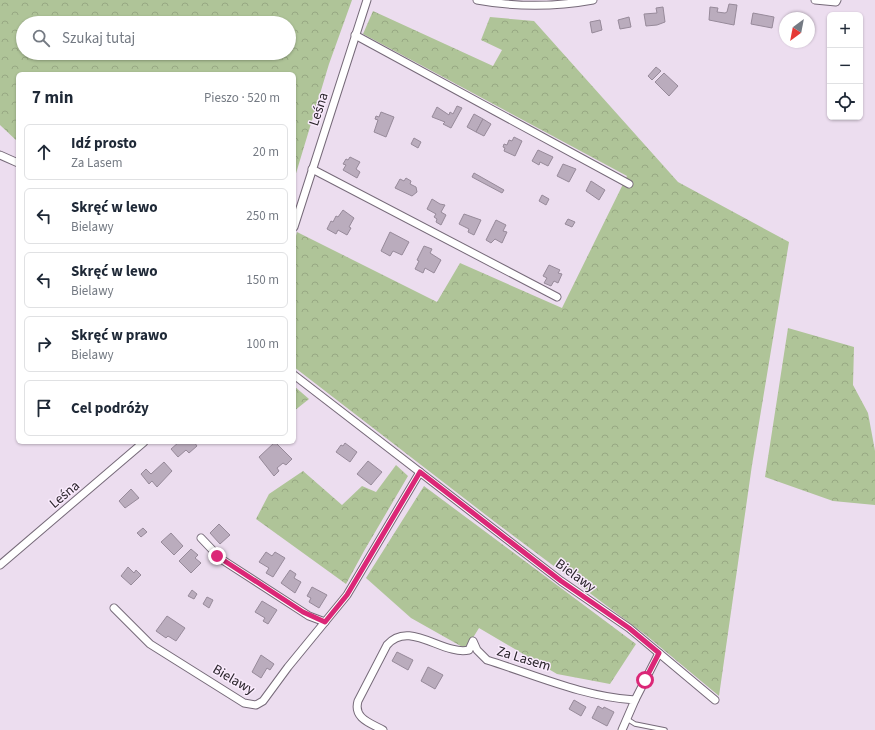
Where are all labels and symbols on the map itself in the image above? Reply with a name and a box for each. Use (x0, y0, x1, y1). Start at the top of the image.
north arrow (779, 12, 815, 48)
street label: Leśna (304, 90, 334, 129)
street label: Leśna (45, 476, 84, 513)
route end (208, 547, 226, 565)
street label: Bielawy (551, 554, 600, 598)
street label: Za Lasem (494, 641, 553, 677)
street label: Bielawy (209, 660, 259, 700)
route start (636, 671, 654, 689)

